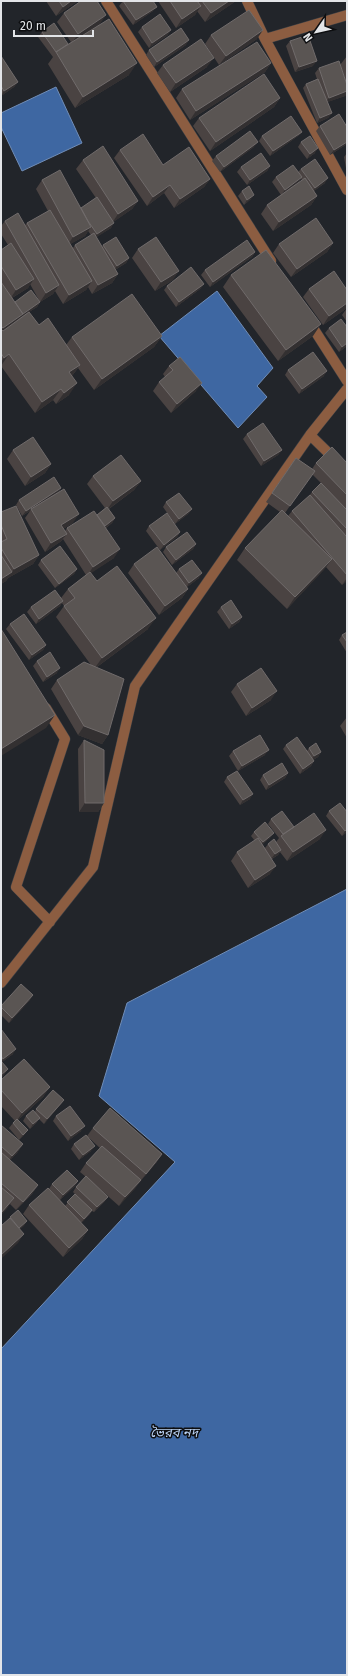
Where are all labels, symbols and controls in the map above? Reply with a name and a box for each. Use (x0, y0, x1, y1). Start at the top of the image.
scale bar (14, 12, 93, 38)
north arrow (296, 12, 336, 52)
text: 20 m (20, 19, 46, 33)
text: N (301, 31, 316, 44)
water label: ভৈরব নদ (150, 1425, 201, 1440)

